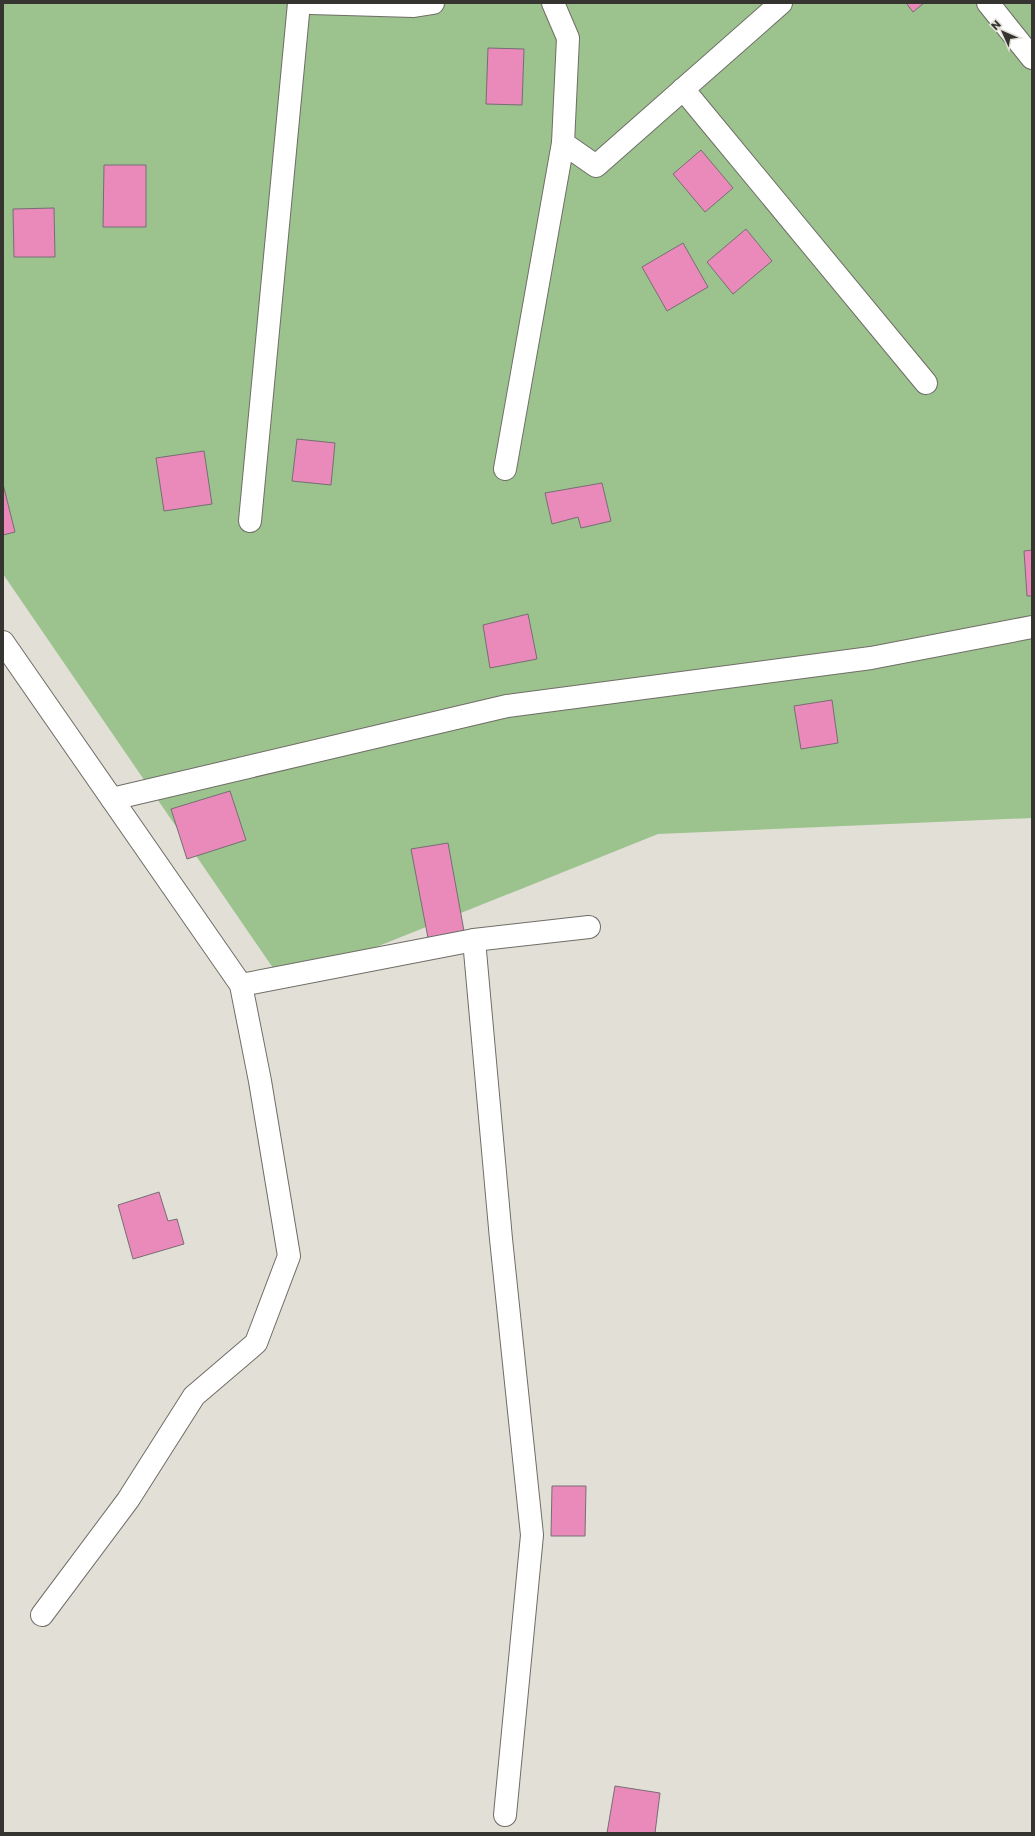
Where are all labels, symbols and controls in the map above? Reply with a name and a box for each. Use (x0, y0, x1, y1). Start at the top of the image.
north arrow (983, 12, 1023, 52)
text: N (987, 16, 1005, 34)

